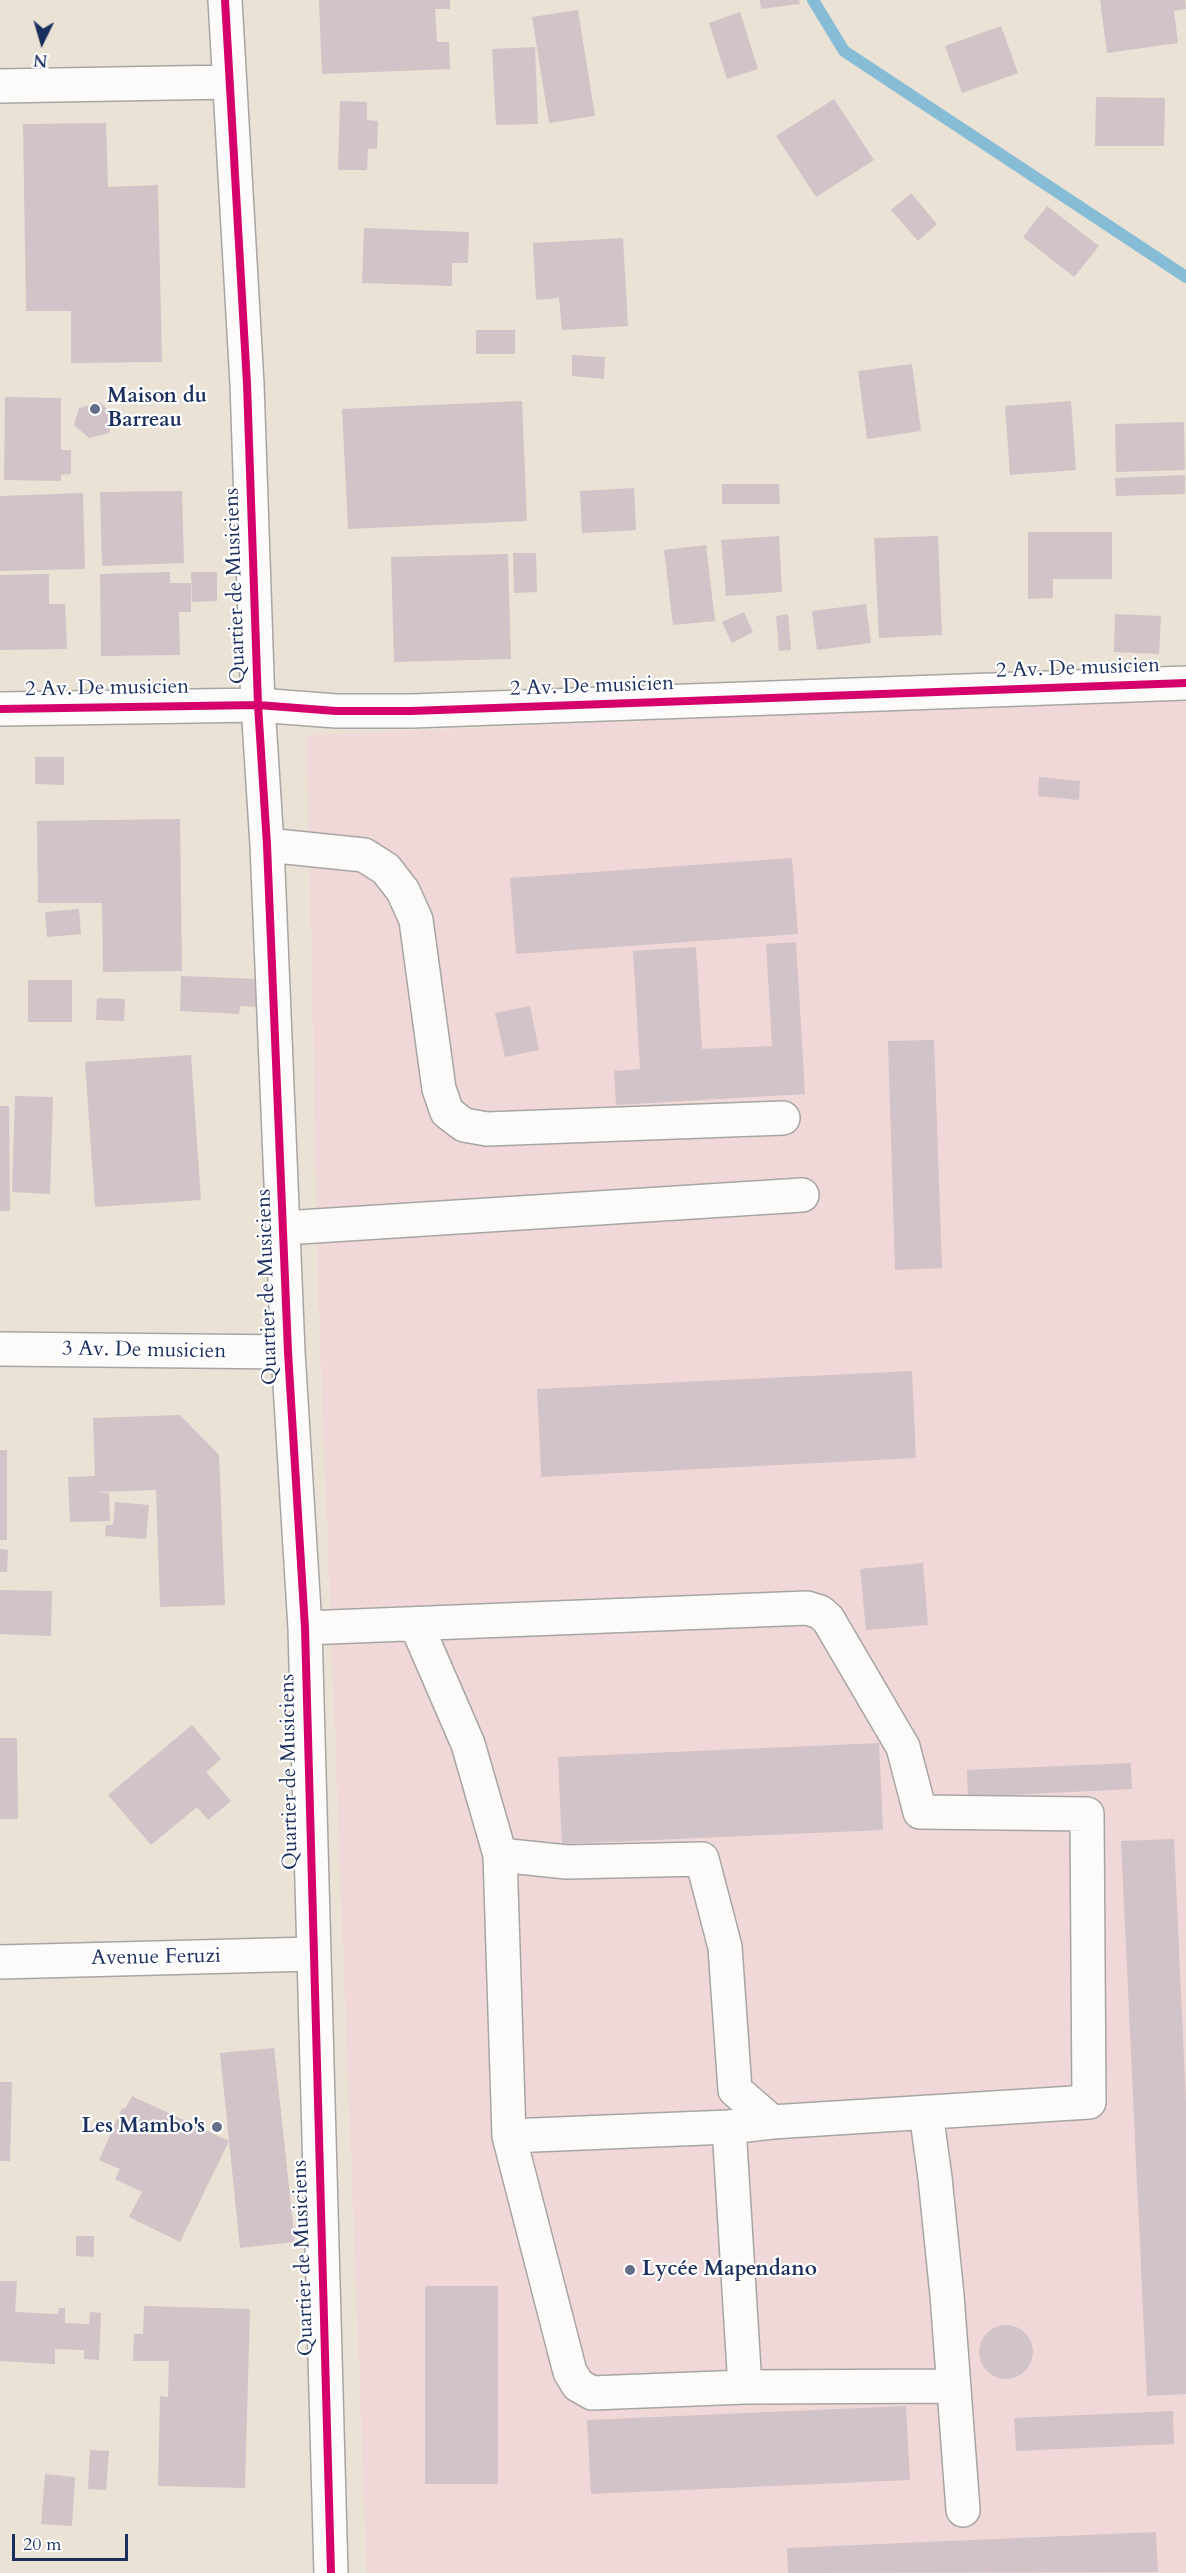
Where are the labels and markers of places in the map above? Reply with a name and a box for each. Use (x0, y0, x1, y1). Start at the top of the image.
place label: Maison du Barreau (107, 384, 207, 434)
marker: Maison du Barreau (88, 402, 102, 416)
place label: Les Mambo's (82, 2114, 205, 2140)
marker: Les Mambo's (210, 2120, 224, 2134)
place label: Lycée Mapendano (642, 2257, 817, 2283)
marker: Lycée Mapendano (623, 2263, 637, 2277)

